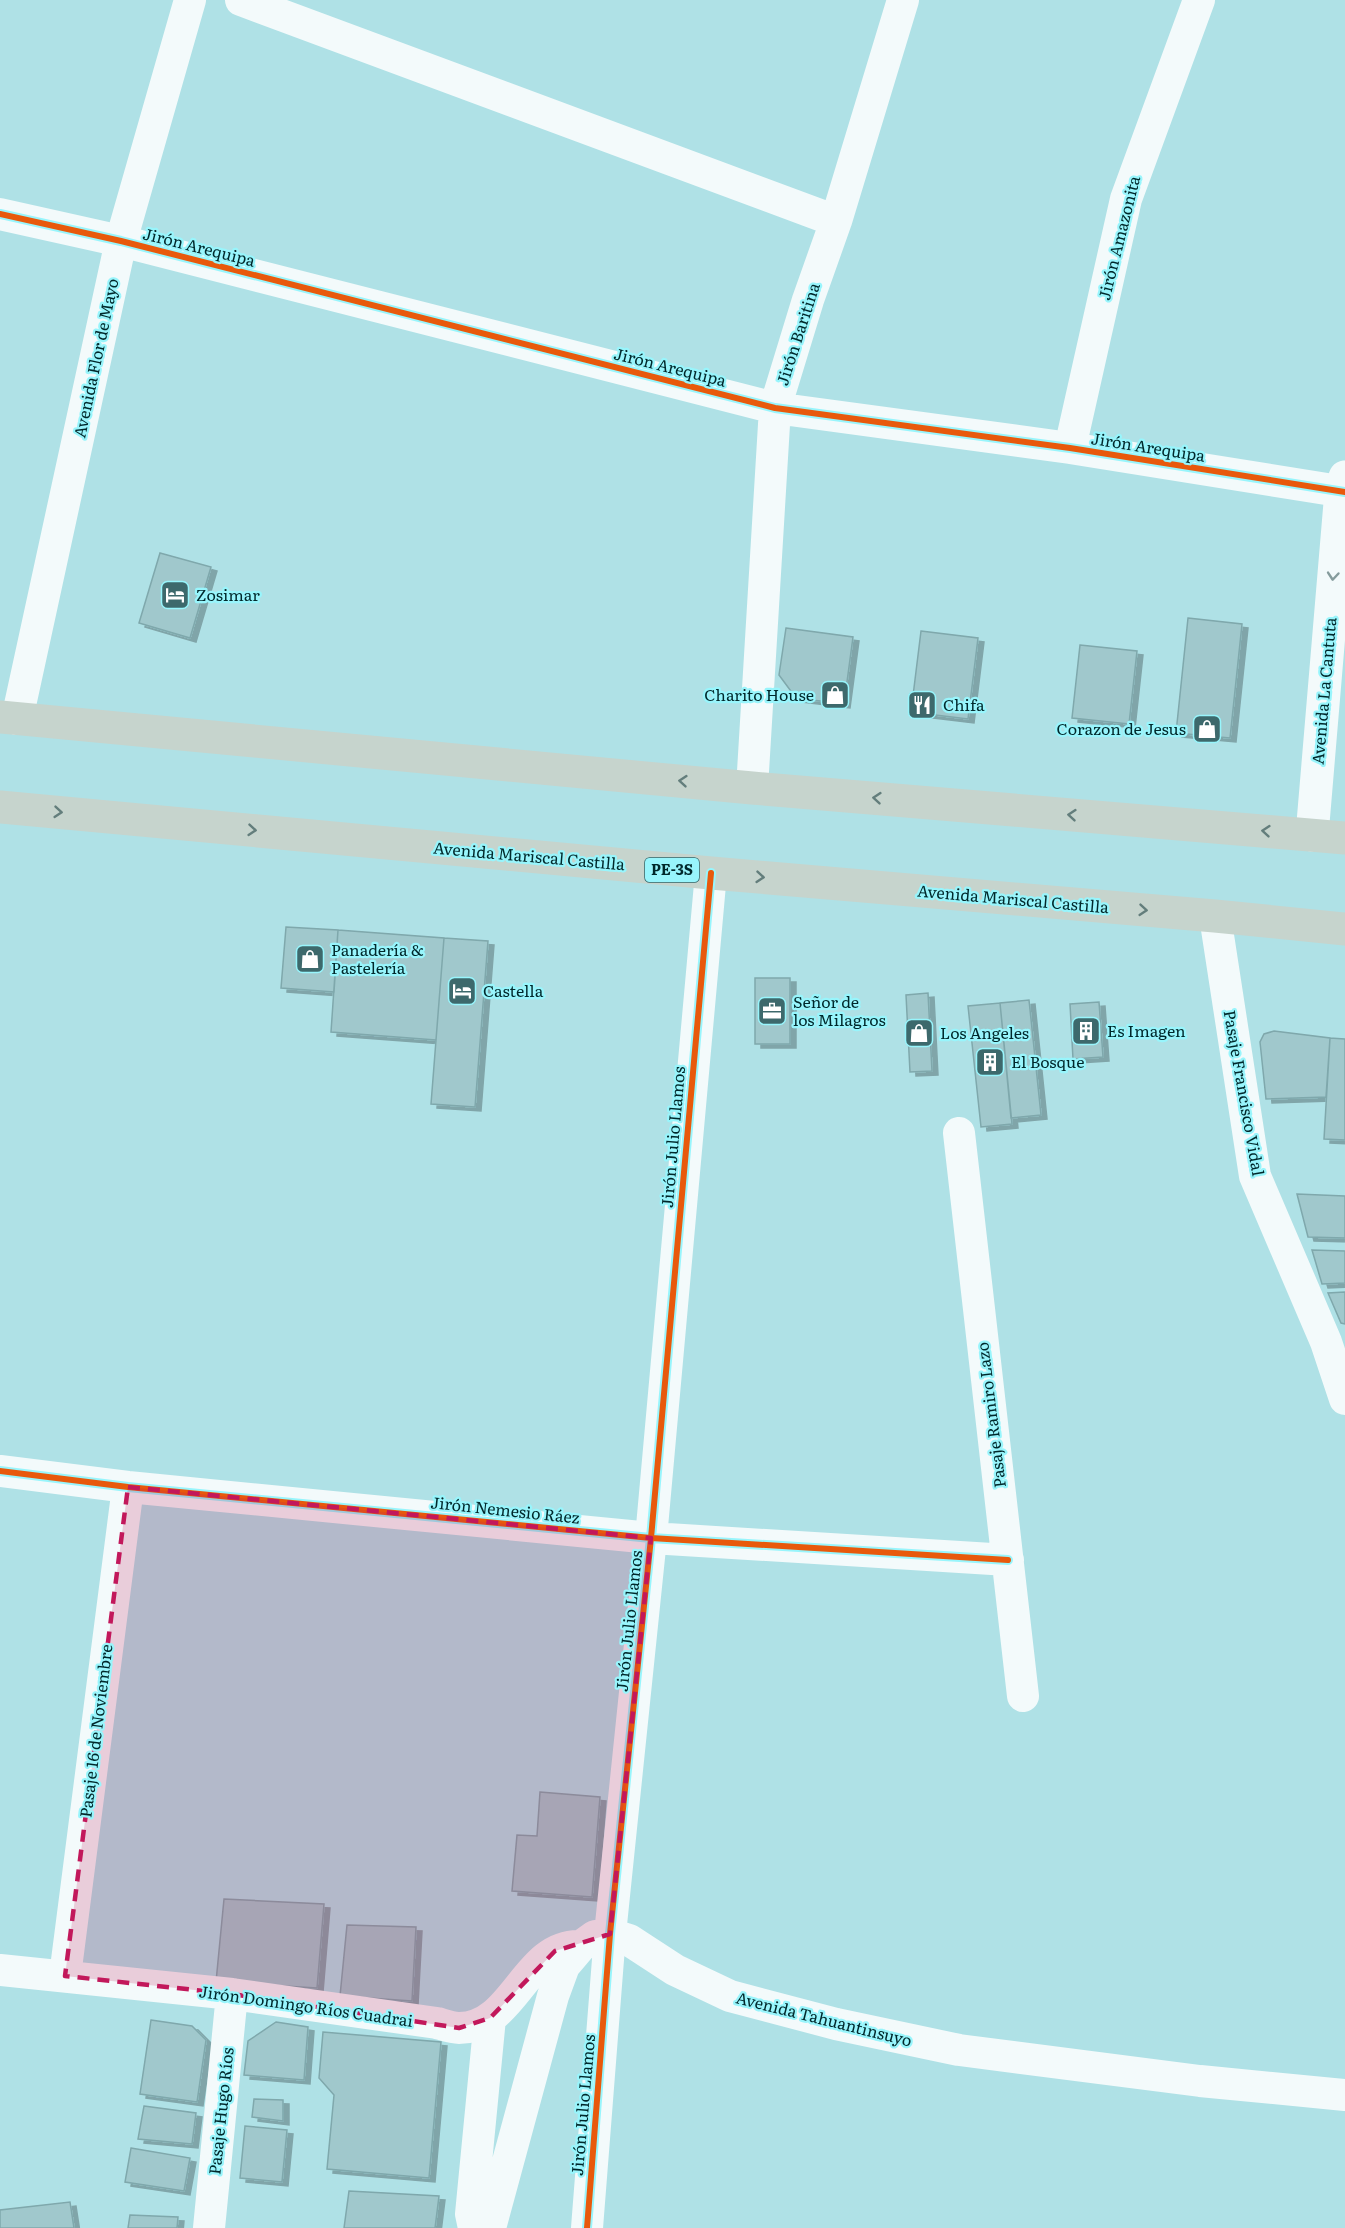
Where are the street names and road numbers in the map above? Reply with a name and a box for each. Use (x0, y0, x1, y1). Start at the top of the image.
street label: Jirón Amazonita (1091, 173, 1145, 303)
street label: Jirón Arequipa (140, 220, 258, 272)
street label: Avenida Flor de Mayo (66, 276, 124, 440)
street label: Jirón Baritina (769, 279, 825, 388)
street label: Jirón Arequipa (611, 340, 729, 392)
street label: Jirón Arequipa (1089, 425, 1207, 467)
street label: Avenida La Cantuta (1305, 616, 1341, 765)
street label: Avenida Mariscal Castilla (432, 835, 626, 875)
road number: PE-3S (645, 858, 699, 882)
street label: Avenida Mariscal Castilla (916, 878, 1110, 918)
street label: Pasaje Francisco Vidal (1219, 1008, 1271, 1178)
street label: Jirón Julio Llamos (654, 1065, 690, 1209)
street label: Pasaje Ramiro Lazo (969, 1341, 1011, 1489)
street label: Jirón Nemesio Ráez (429, 1489, 581, 1529)
street label: Jirón Julio Llamos (609, 1549, 647, 1693)
street label: Pasaje 16 de Noviembre (72, 1643, 118, 1819)
street label: Jirón Domingo Ríos Cuadrai (198, 1978, 415, 2032)
street label: Avenida Tahuantinsuyo (734, 1985, 915, 2052)
street label: Jirón Julio Llamos (564, 2033, 600, 2177)
street label: Pasaje Hugo Ríos (201, 2046, 239, 2176)

